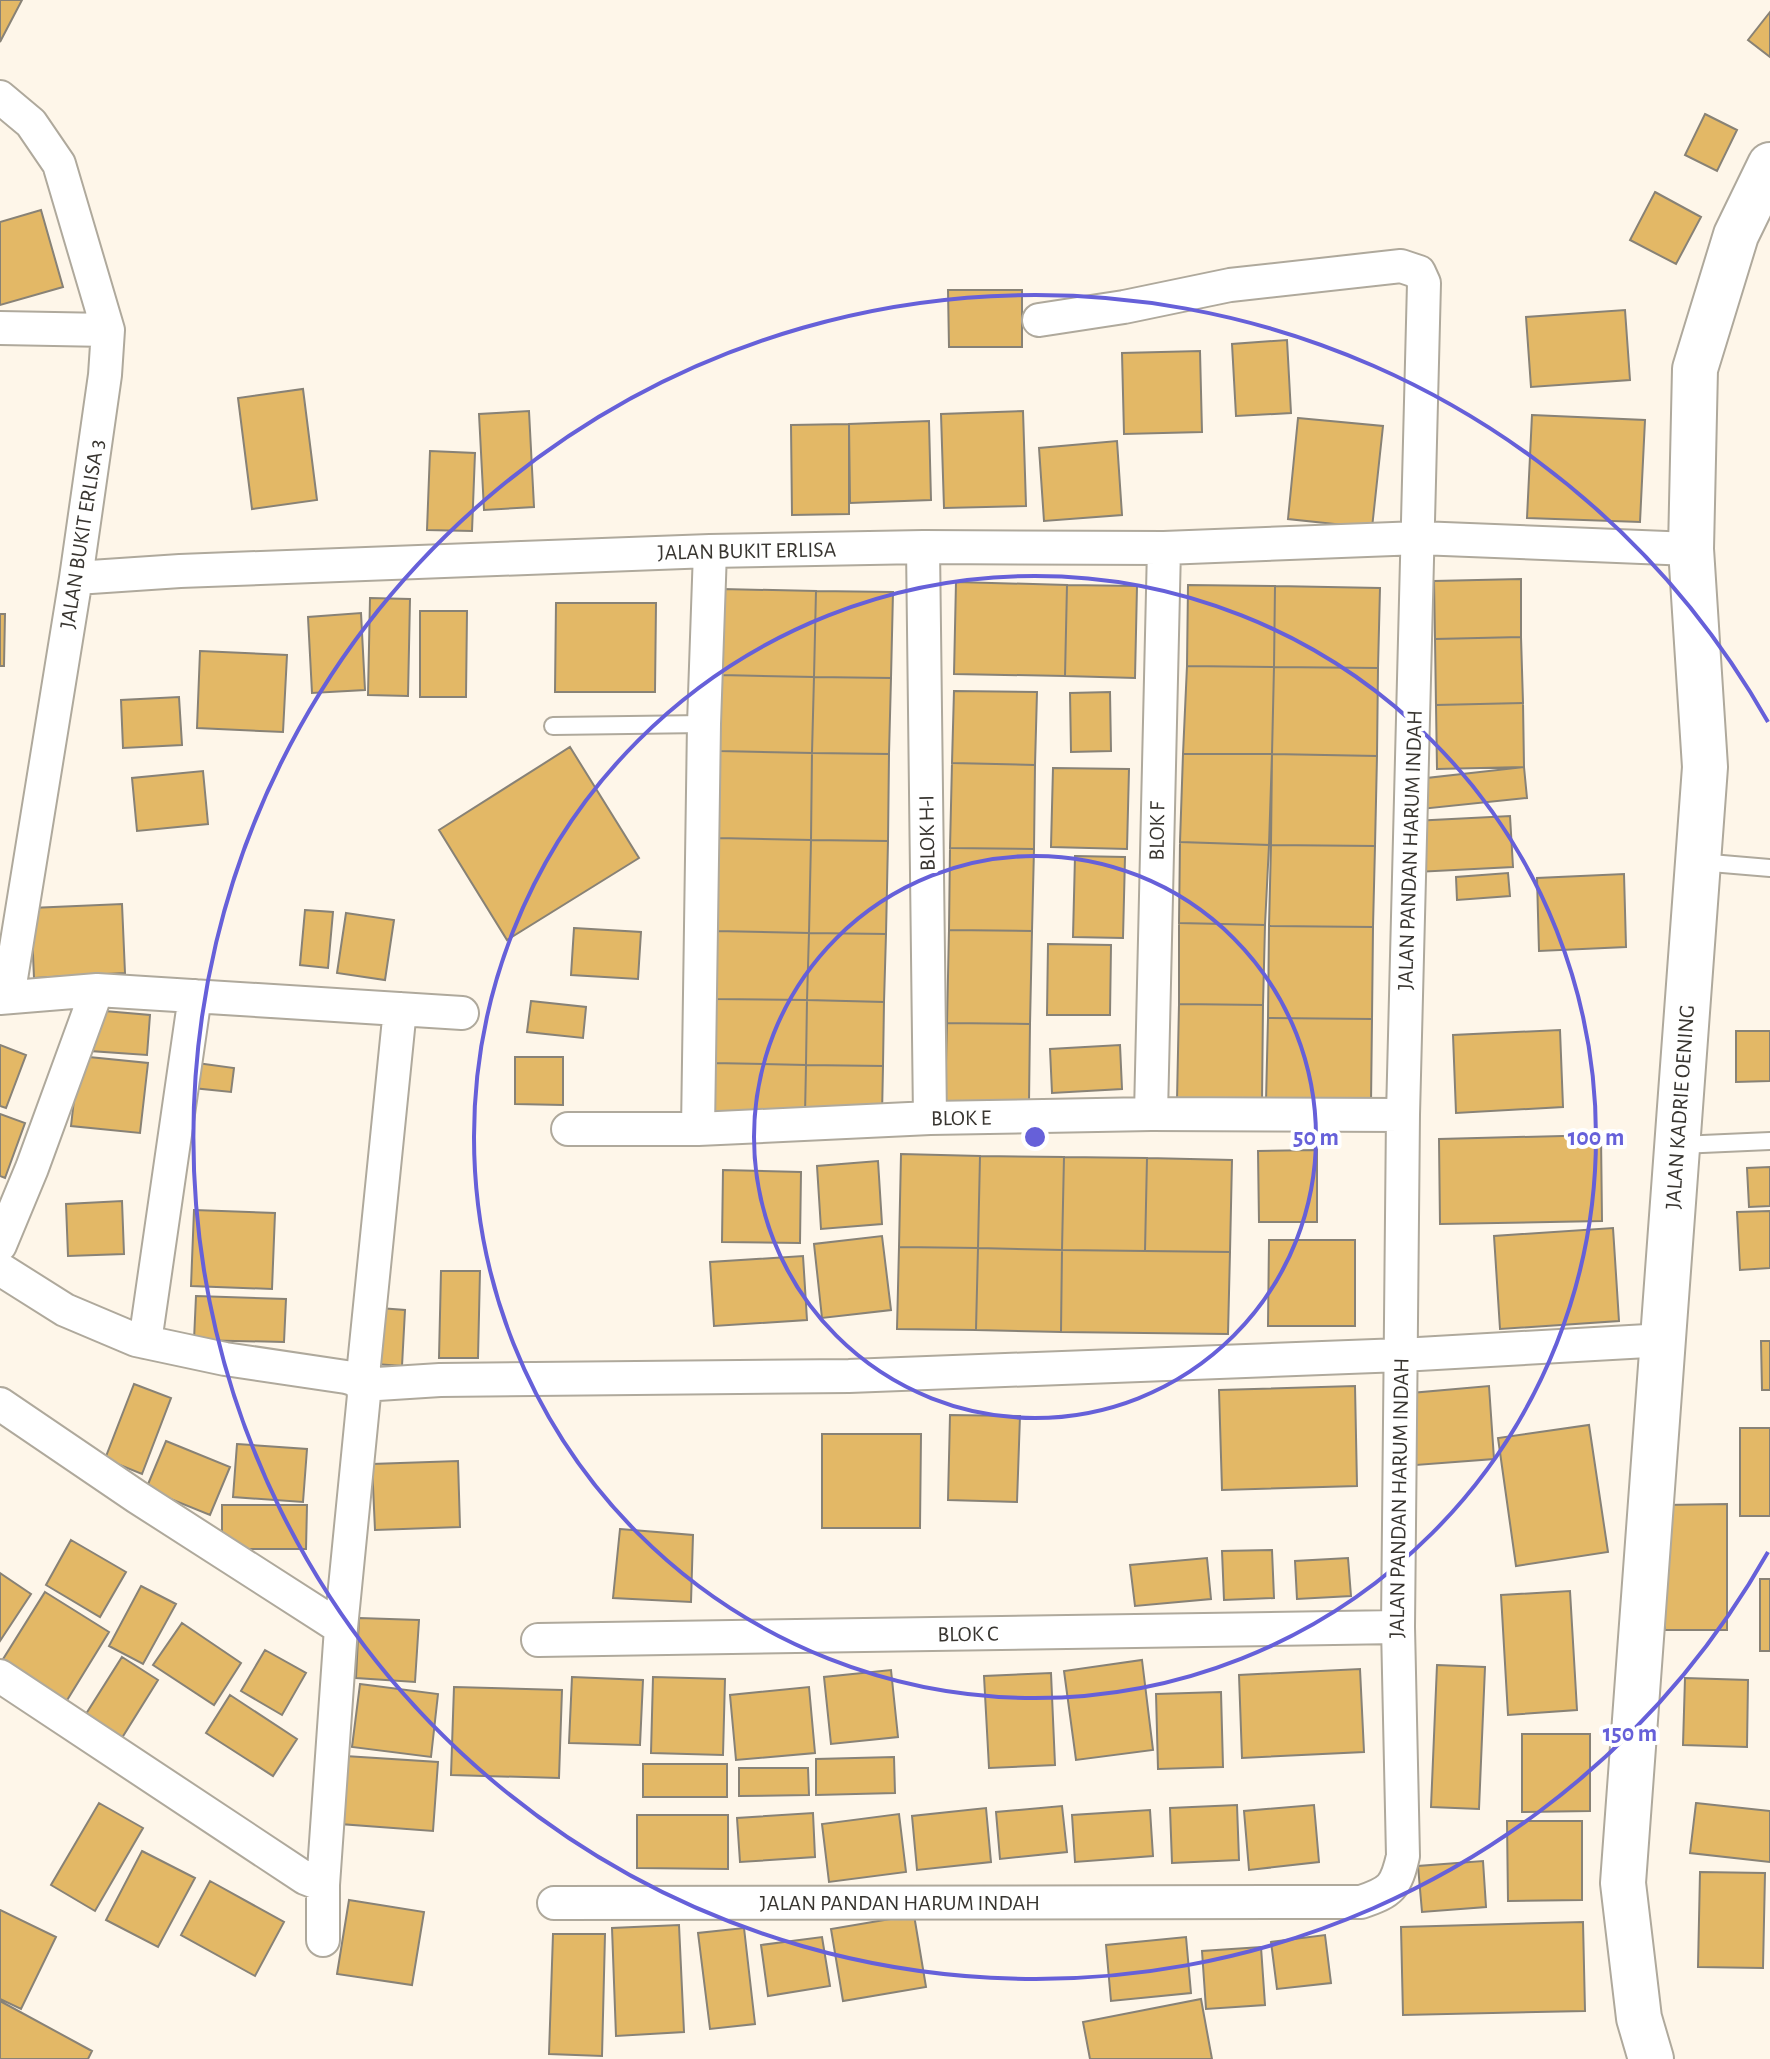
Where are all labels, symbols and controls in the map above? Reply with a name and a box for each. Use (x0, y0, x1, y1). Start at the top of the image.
street label: JALAN BUKIT ERLISA 3 (56, 438, 108, 630)
street label: JALAN BUKIT ERLISA (658, 538, 837, 564)
street label: JALAN PANDAN HARUM INDAH (1394, 710, 1426, 990)
street label: BLOK H-I (915, 795, 939, 871)
street label: BLOK F (1145, 801, 1169, 861)
street label: JALAN KADRIE OENING (1662, 1004, 1698, 1210)
street label: BLOK E (931, 1106, 992, 1130)
centre of rings (1021, 1123, 1049, 1151)
text: 50 m (1293, 1126, 1339, 1150)
text: 100 m (1568, 1126, 1624, 1150)
street label: JALAN PANDAN HARUM INDAH (1386, 1358, 1412, 1638)
street label: BLOK C (937, 1622, 999, 1646)
text: 150 m (1603, 1722, 1657, 1746)
street label: JALAN PANDAN HARUM INDAH (760, 1892, 1040, 1914)

